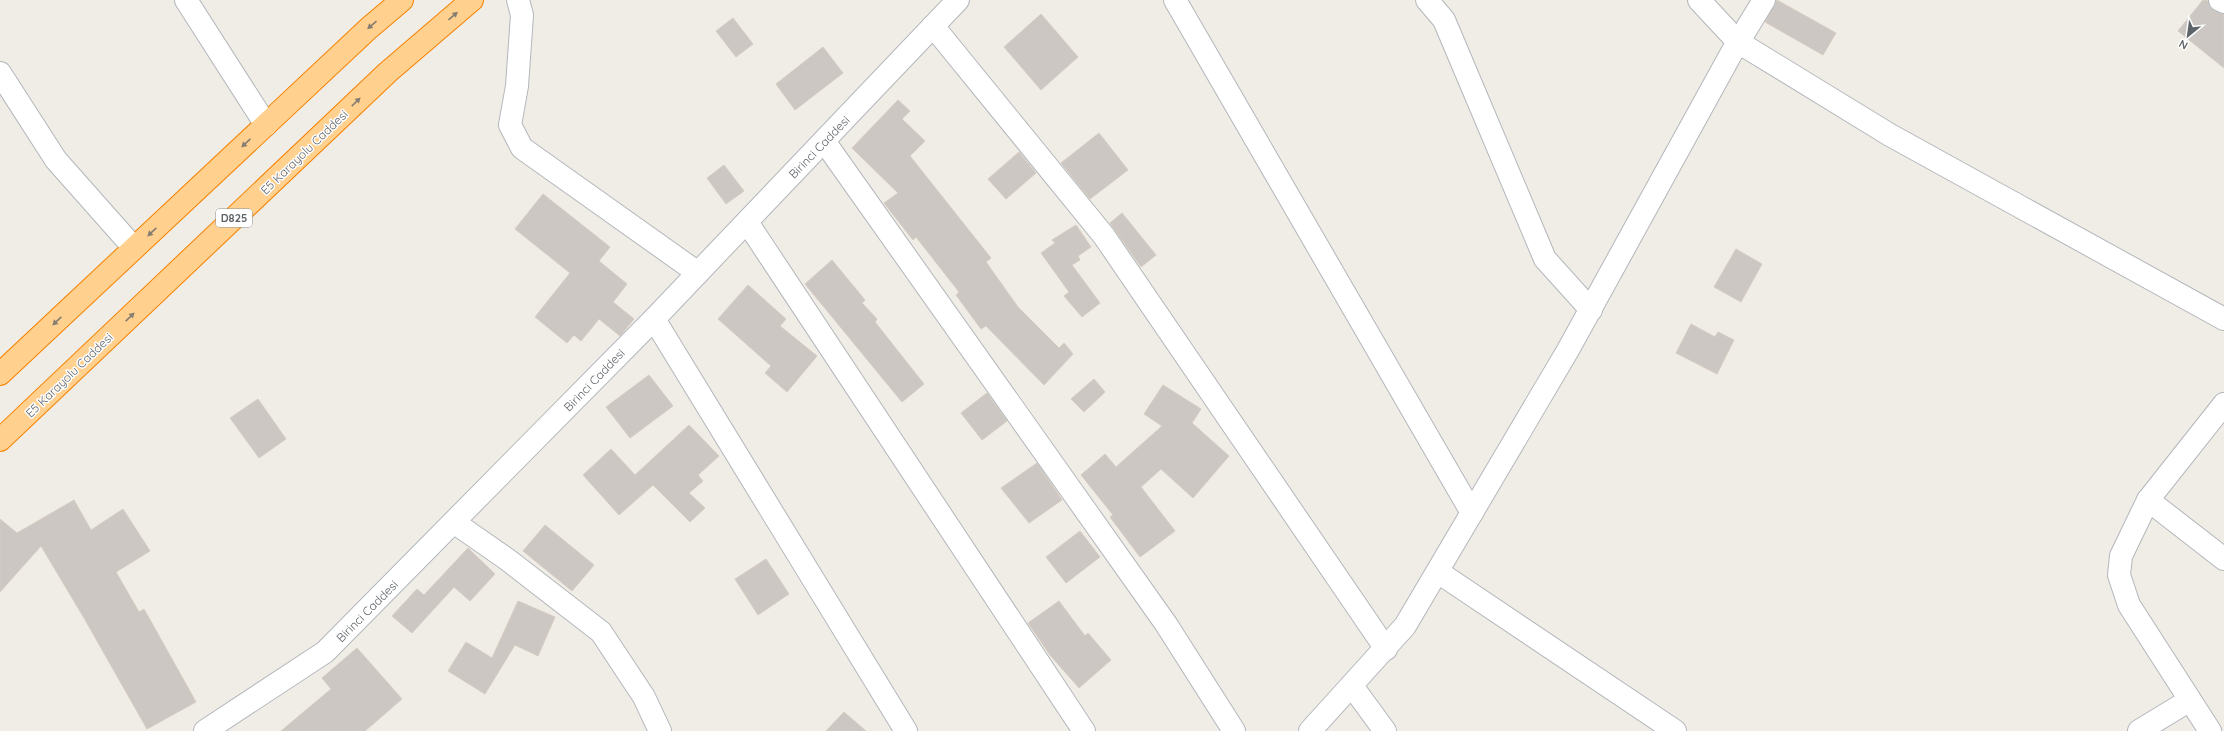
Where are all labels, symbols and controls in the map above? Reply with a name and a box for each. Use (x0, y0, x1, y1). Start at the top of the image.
one-way arrow (448, 11, 458, 21)
north arrow (2168, 16, 2208, 56)
one-way arrow (367, 21, 377, 30)
text: N (2176, 37, 2190, 53)
one-way arrow (351, 98, 361, 107)
street label: E5 Karayolu Caddesi (257, 107, 351, 197)
street label: Birinci Caddesi (785, 113, 853, 181)
one-way arrow (242, 138, 251, 147)
road number: D825 (216, 209, 252, 227)
one-way arrow (147, 227, 157, 237)
one-way arrow (125, 312, 135, 322)
one-way arrow (52, 316, 62, 326)
street label: E5 Karayolu Caddesi (22, 330, 116, 420)
street label: Birinci Caddesi (560, 346, 628, 414)
street label: Birinci Caddesi (333, 577, 401, 645)

